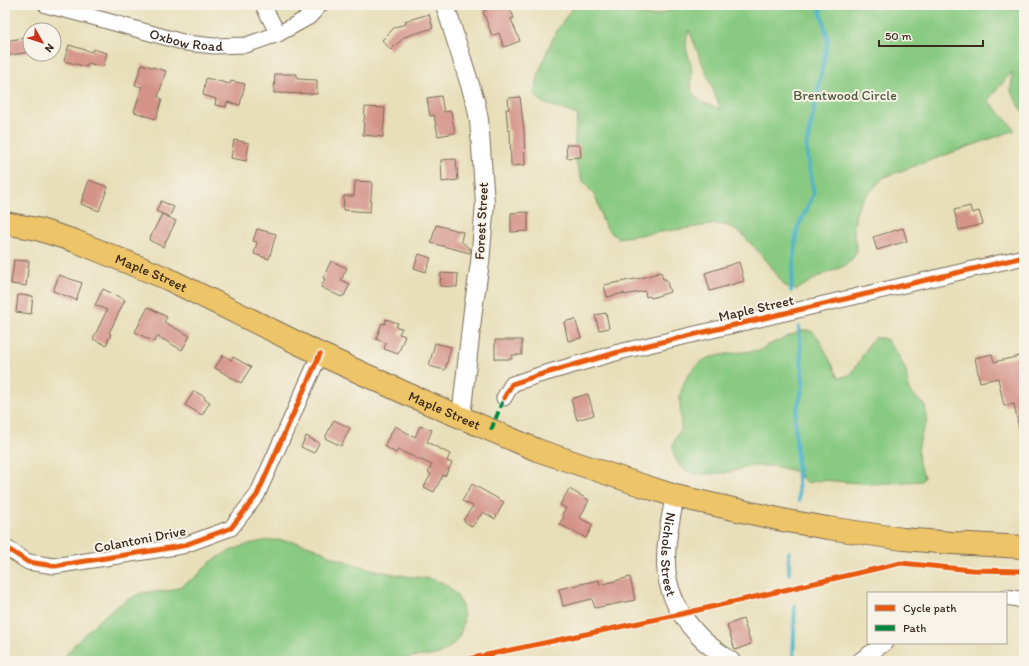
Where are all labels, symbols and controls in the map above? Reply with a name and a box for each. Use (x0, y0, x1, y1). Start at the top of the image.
north arrow (22, 22, 62, 62)
scale bar (879, 22, 983, 48)
street label: Oxbow Road (148, 25, 224, 55)
text: 50 m (885, 29, 911, 43)
text: N (42, 41, 57, 55)
park label: Brentwood Circle (793, 87, 897, 104)
street label: Forest Street (471, 182, 492, 260)
street label: Maple Street (113, 250, 190, 296)
street label: Maple Street (717, 292, 795, 325)
street label: Maple Street (406, 388, 483, 434)
street label: Nichols Street (657, 511, 680, 599)
street label: Colantoni Drive (93, 522, 188, 557)
legend (867, 592, 1007, 644)
text: Cycle path (903, 601, 957, 615)
text: Path (903, 621, 926, 635)

